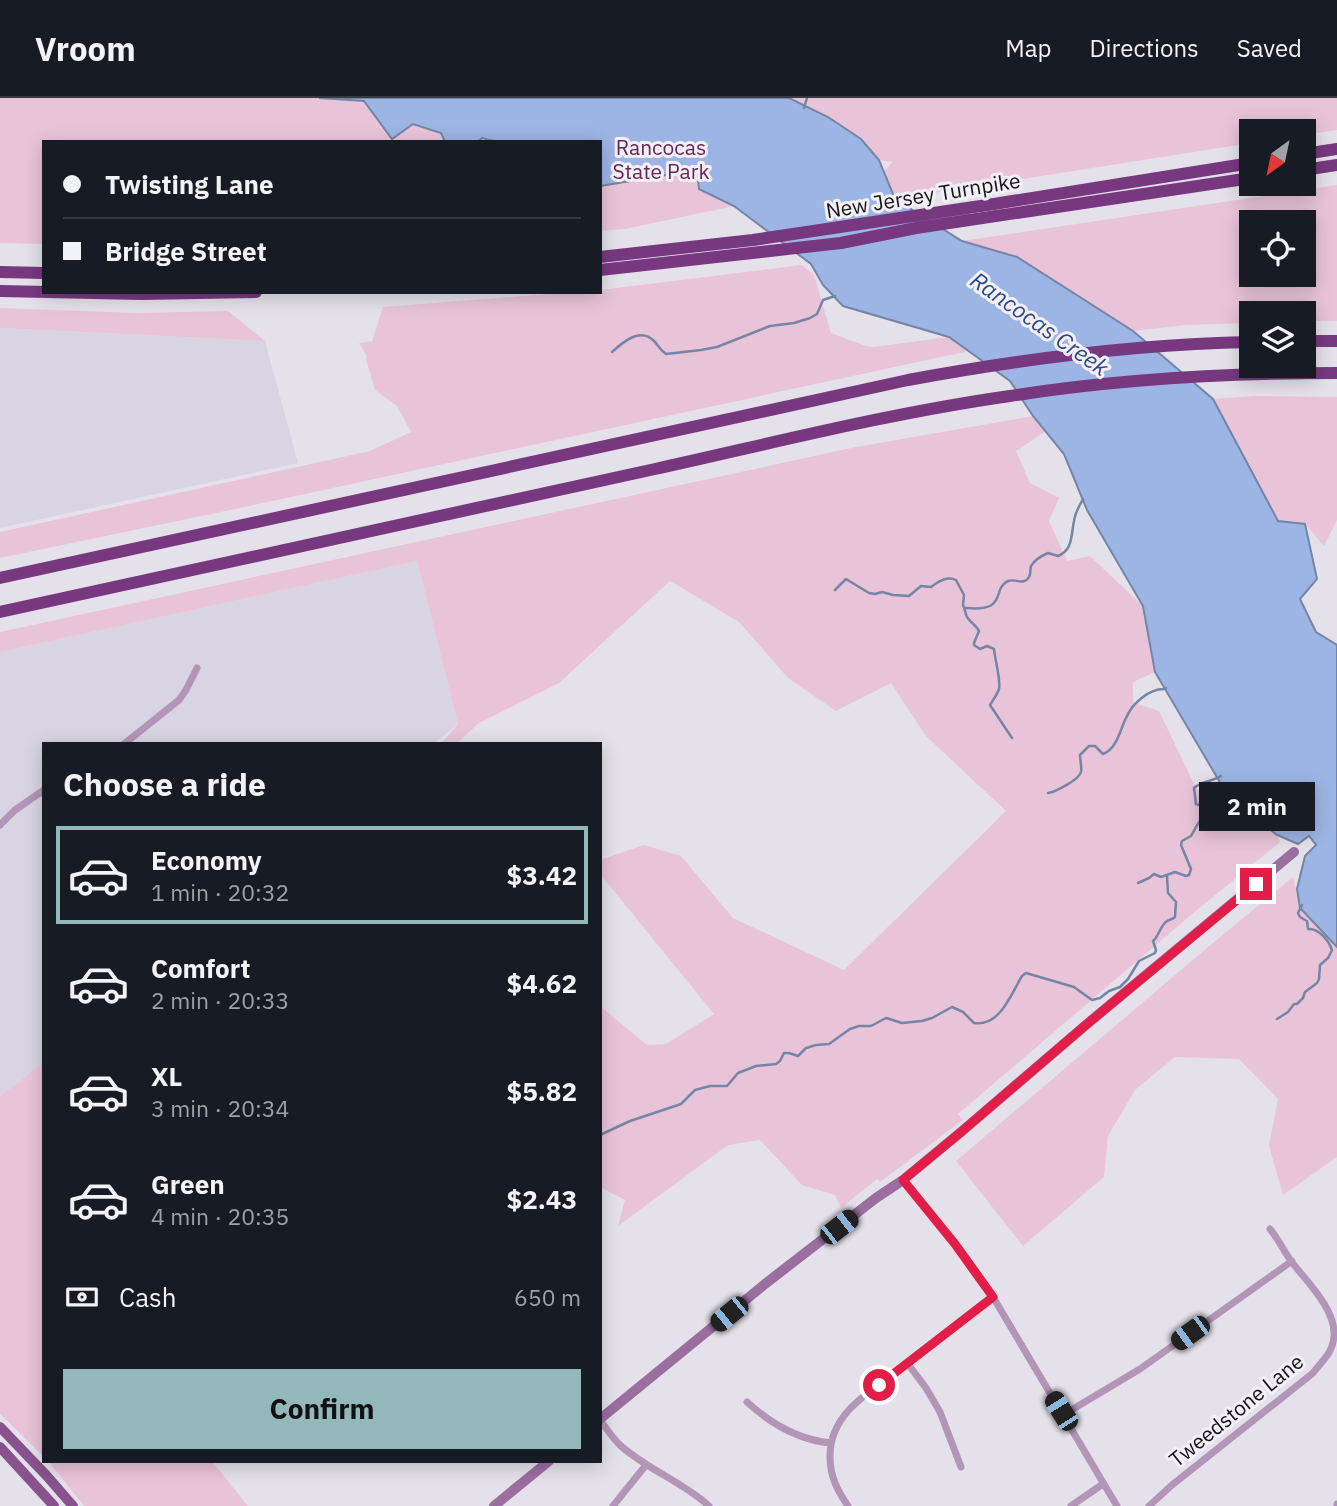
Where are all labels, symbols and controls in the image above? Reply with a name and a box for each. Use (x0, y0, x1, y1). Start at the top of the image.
text: Vroom (35, 27, 136, 70)
text: Map (1005, 32, 1051, 64)
text: Directions (1089, 32, 1199, 64)
text: Saved (1237, 32, 1302, 64)
north arrow (1239, 119, 1316, 196)
map controls (1239, 119, 1316, 378)
park label: Rancocas State Park (612, 133, 710, 185)
street label: New Jersey Turnpike (824, 166, 1022, 224)
text: Twisting Lane (105, 167, 274, 201)
button: locate (1239, 210, 1316, 287)
text: Bridge Street (105, 234, 267, 268)
water label: Rancocas Creek (965, 264, 1116, 382)
button: layers (1239, 301, 1316, 378)
text: Choose a ride (63, 763, 266, 805)
callout: 2 min (1198, 782, 1314, 832)
text: 2 min (1227, 791, 1287, 821)
text: Economy (151, 843, 262, 877)
icon: car (67, 844, 130, 907)
text: $3.42 (507, 858, 577, 892)
route end (1240, 868, 1272, 900)
text: 1 min · 20:32 (151, 877, 289, 907)
text: Comfort (151, 951, 250, 985)
icon: car (67, 952, 130, 1015)
text: $4.62 (507, 966, 577, 1000)
text: 2 min · 20:33 (151, 985, 289, 1015)
text: XL (151, 1059, 182, 1093)
icon: car (67, 1060, 130, 1123)
text: $5.82 (507, 1074, 577, 1108)
text: 3 min · 20:34 (151, 1093, 289, 1123)
text: Green (151, 1167, 225, 1201)
icon: car (67, 1168, 130, 1231)
text: $2.43 (507, 1182, 577, 1216)
text: 4 min · 20:35 (151, 1201, 289, 1231)
car (816, 1206, 863, 1248)
icon: cash (63, 1278, 101, 1316)
text: Cash (119, 1280, 176, 1314)
text: 650 m (514, 1282, 581, 1312)
car (707, 1293, 752, 1335)
car (1167, 1312, 1214, 1354)
street label: Tweedstone Lane (1163, 1347, 1309, 1473)
button: Confirm (63, 1369, 581, 1449)
route start (863, 1369, 895, 1401)
car (1041, 1388, 1082, 1434)

